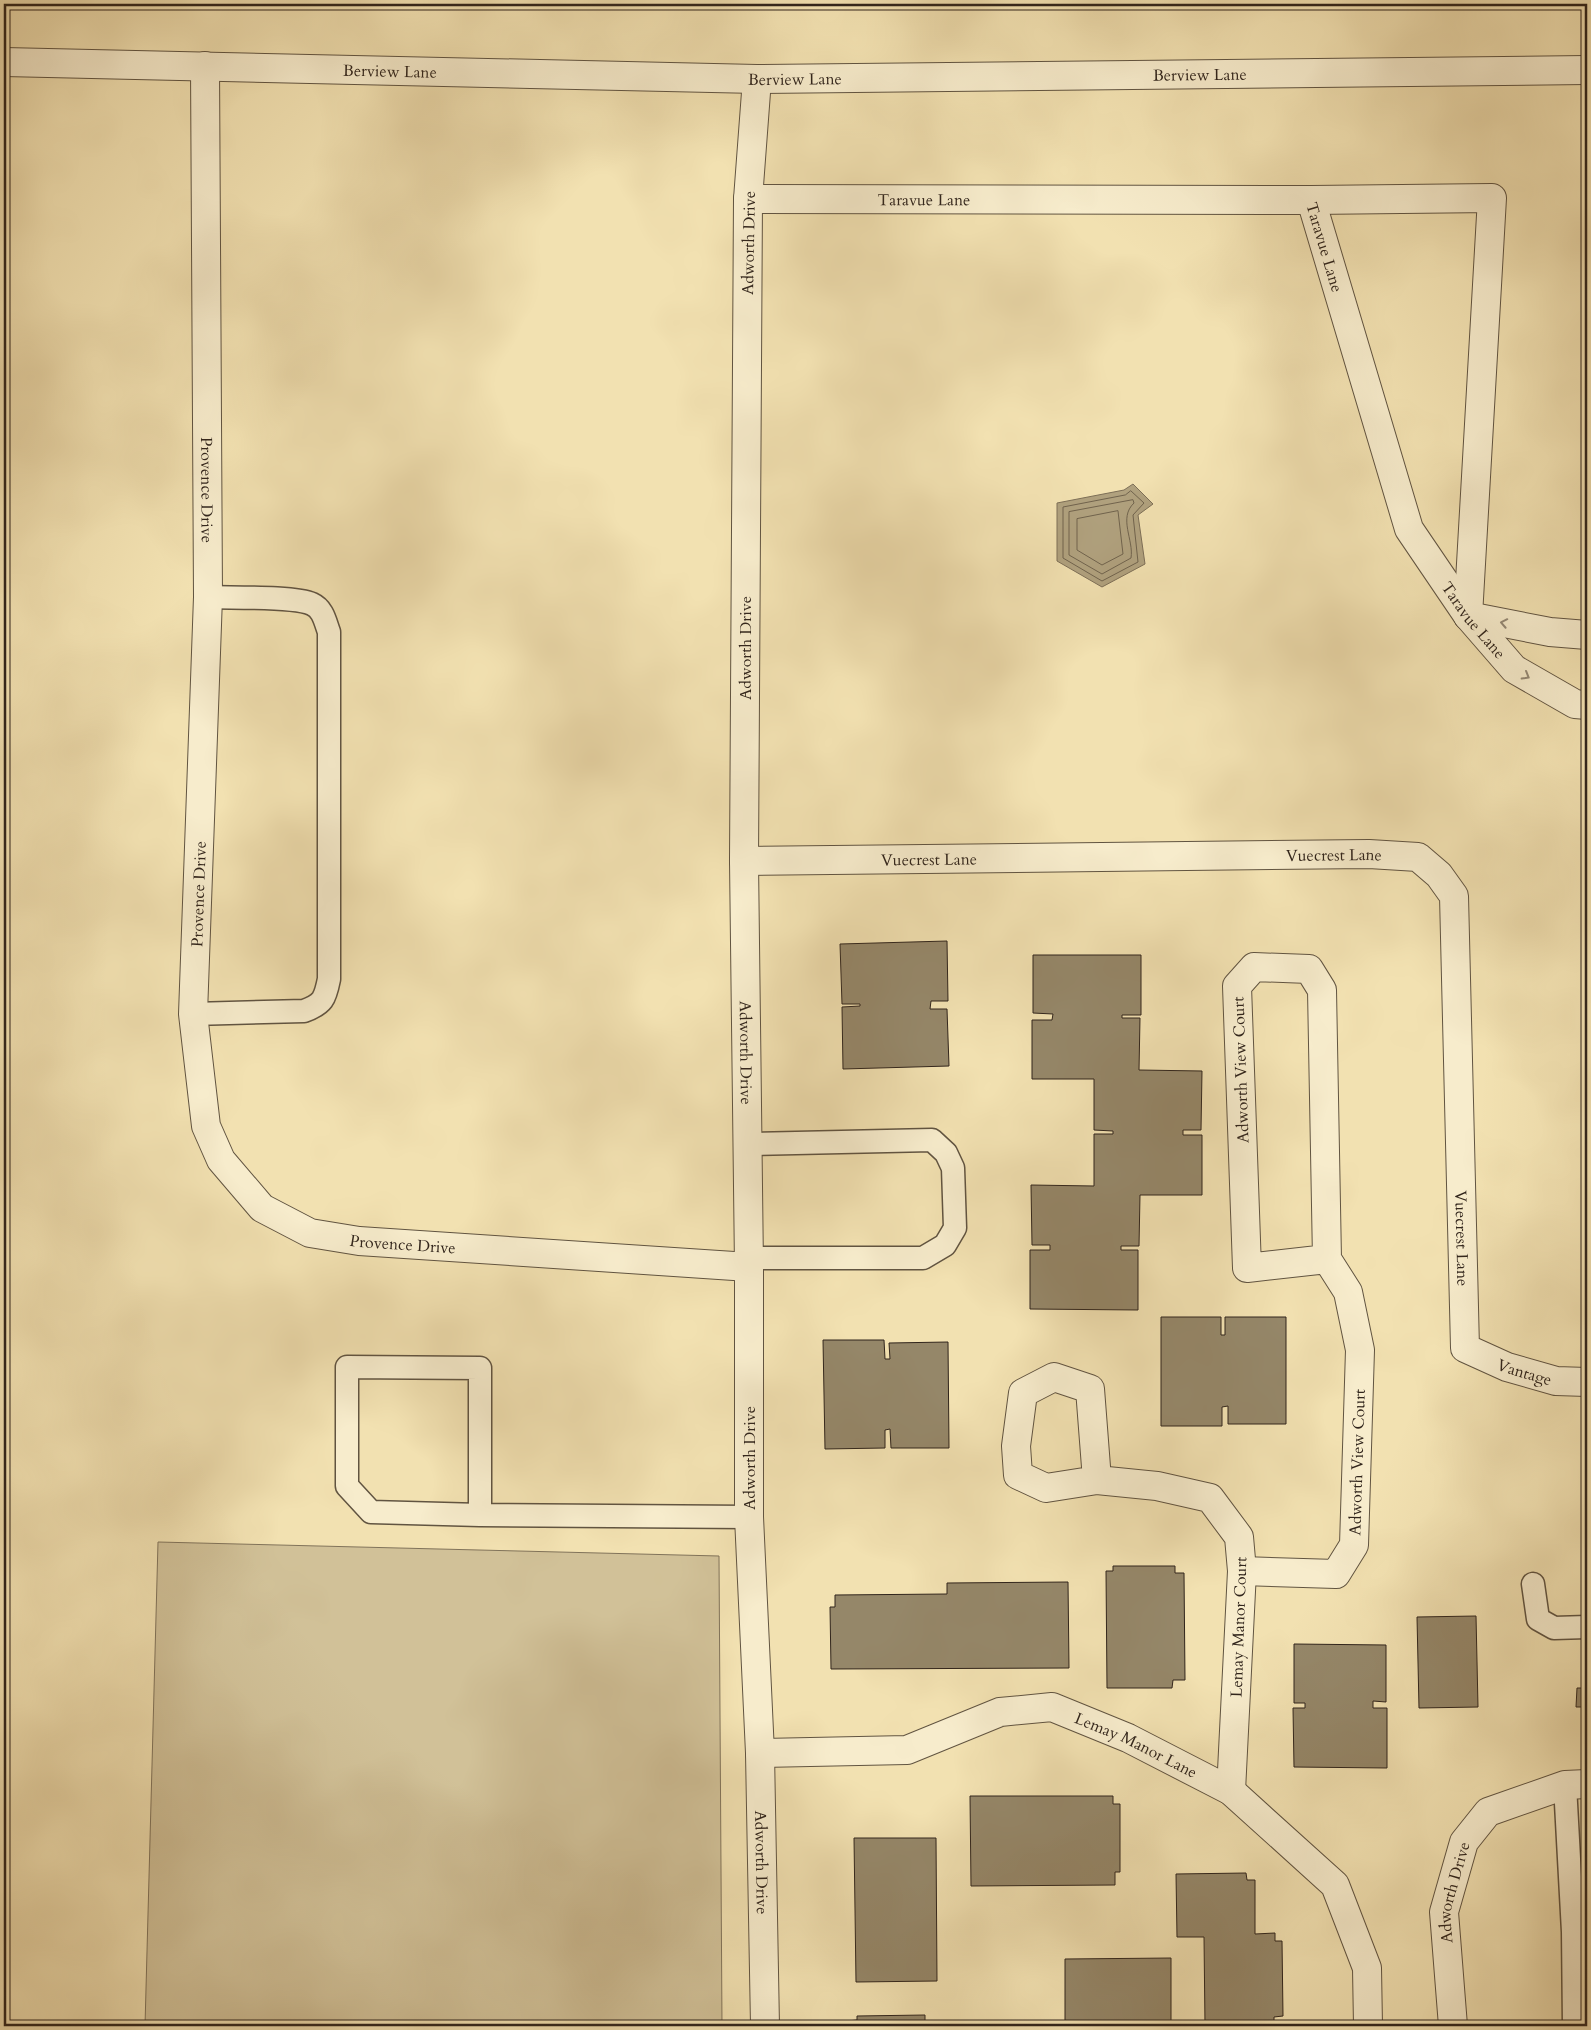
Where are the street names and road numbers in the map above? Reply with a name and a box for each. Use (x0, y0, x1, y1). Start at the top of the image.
street label: Berview Lane (343, 60, 437, 84)
street label: Berview Lane (1153, 64, 1247, 87)
street label: Berview Lane (748, 68, 842, 91)
street label: Taravue Lane (878, 189, 970, 211)
street label: Adworth Drive (737, 191, 761, 295)
street label: Taravue Lane (1300, 200, 1348, 295)
street label: Provence Drive (195, 437, 218, 543)
street label: Taravue Lane (1436, 577, 1510, 664)
street label: Adworth Drive (735, 596, 757, 700)
street label: Provence Drive (186, 841, 212, 947)
street label: Vuecrest Lane (1286, 844, 1383, 867)
street label: Vuecrest Lane (881, 848, 977, 871)
street label: Adworth View Court (1227, 996, 1255, 1144)
street label: Adworth Drive (734, 1000, 757, 1105)
street label: Vuecrest Lane (1449, 1190, 1473, 1287)
street label: Provence Drive (348, 1230, 456, 1259)
street label: Vantage (1493, 1354, 1554, 1391)
street label: Adworth View Court (1344, 1389, 1371, 1536)
street label: Adworth Drive (739, 1406, 761, 1510)
street label: Lemay Manor Court (1226, 1556, 1252, 1698)
street label: Lemay Manor Lane (1071, 1707, 1201, 1784)
street label: Adworth Drive (749, 1810, 773, 1915)
street label: Adworth Drive (1434, 1839, 1476, 1944)

